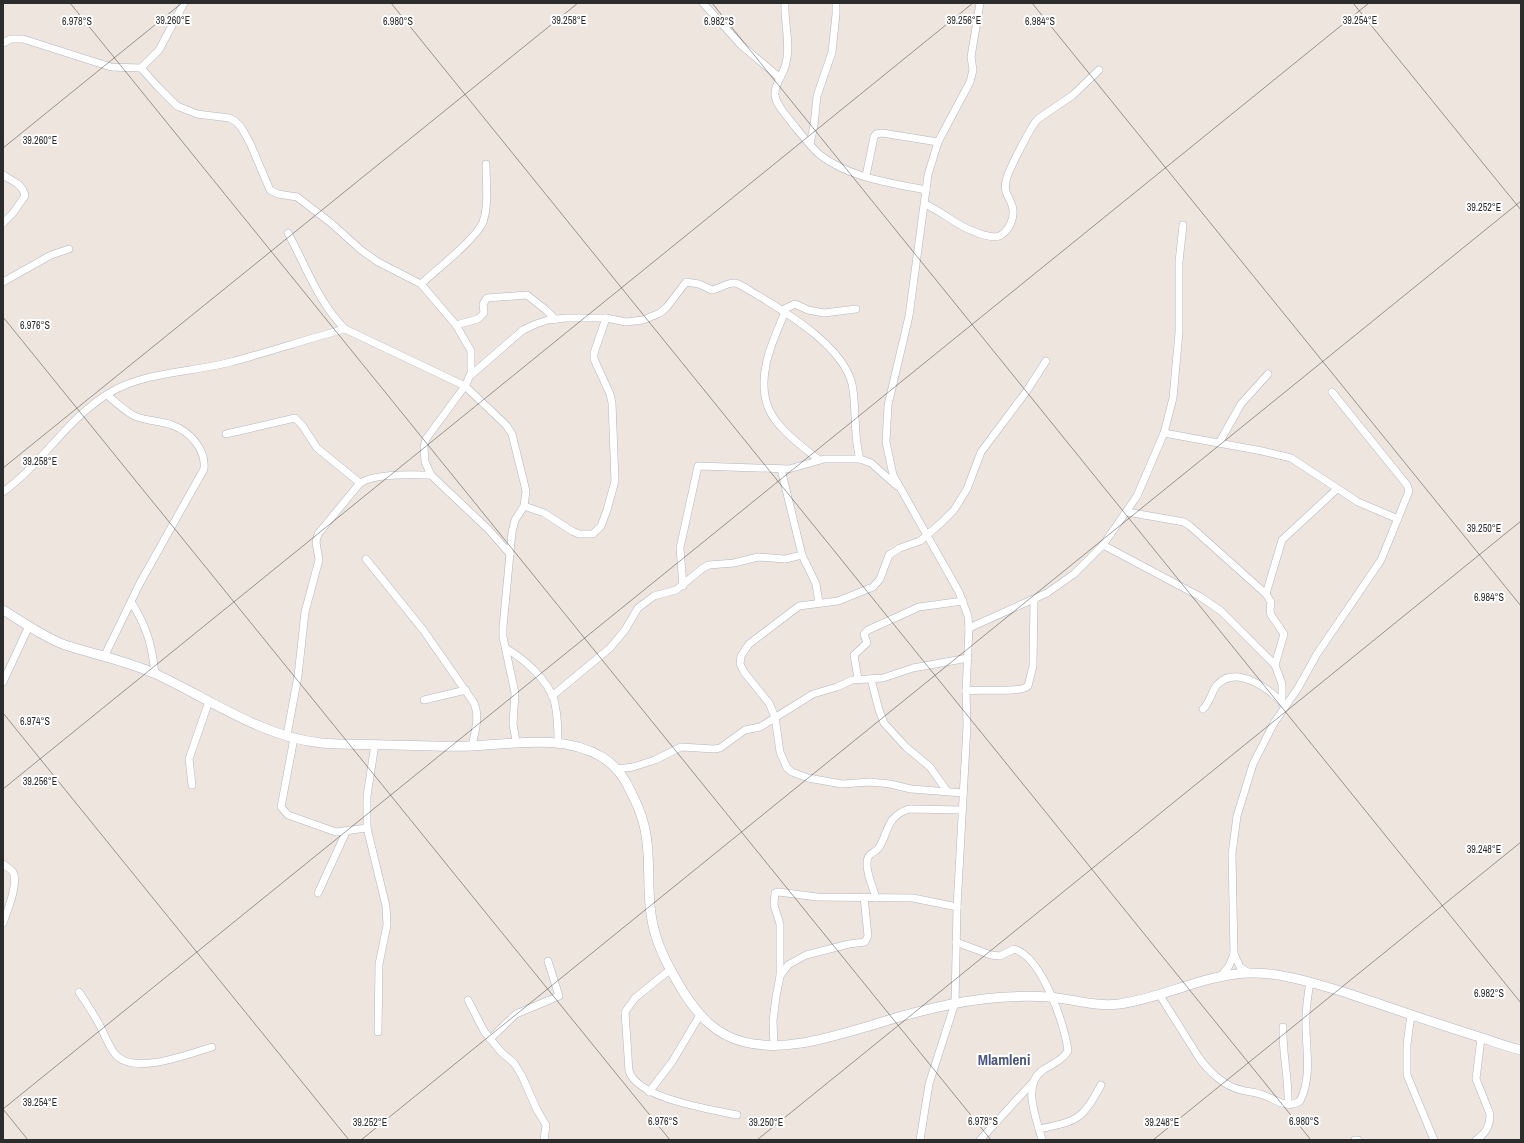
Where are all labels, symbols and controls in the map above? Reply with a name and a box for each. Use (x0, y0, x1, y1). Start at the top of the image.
text: 39.260°E (156, 14, 190, 27)
text: 39.258°E (552, 14, 586, 27)
text: 39.256°E (947, 14, 981, 27)
text: 39.254°E (1343, 14, 1377, 27)
text: 6.978°S (62, 15, 93, 28)
text: 6.980°S (383, 15, 414, 28)
text: 6.982°S (704, 15, 735, 28)
text: 6.984°S (1025, 15, 1056, 28)
text: 39.260°E (23, 134, 57, 147)
text: 39.252°E (1467, 201, 1501, 214)
text: 6.976°S (20, 319, 51, 332)
text: 39.258°E (23, 455, 57, 468)
text: 39.250°E (1467, 522, 1501, 535)
text: 6.984°S (1474, 591, 1505, 604)
text: 6.974°S (20, 715, 51, 728)
text: 39.256°E (23, 775, 57, 788)
text: 39.248°E (1467, 843, 1501, 856)
text: 6.982°S (1474, 987, 1505, 1000)
district label: Mlamleni (978, 1049, 1030, 1070)
text: 39.254°E (23, 1096, 57, 1109)
text: 6.976°S (648, 1115, 679, 1128)
text: 6.978°S (968, 1115, 999, 1128)
text: 6.980°S (1289, 1115, 1320, 1128)
text: 39.252°E (353, 1116, 387, 1129)
text: 39.250°E (749, 1116, 783, 1129)
text: 39.248°E (1145, 1116, 1179, 1129)

